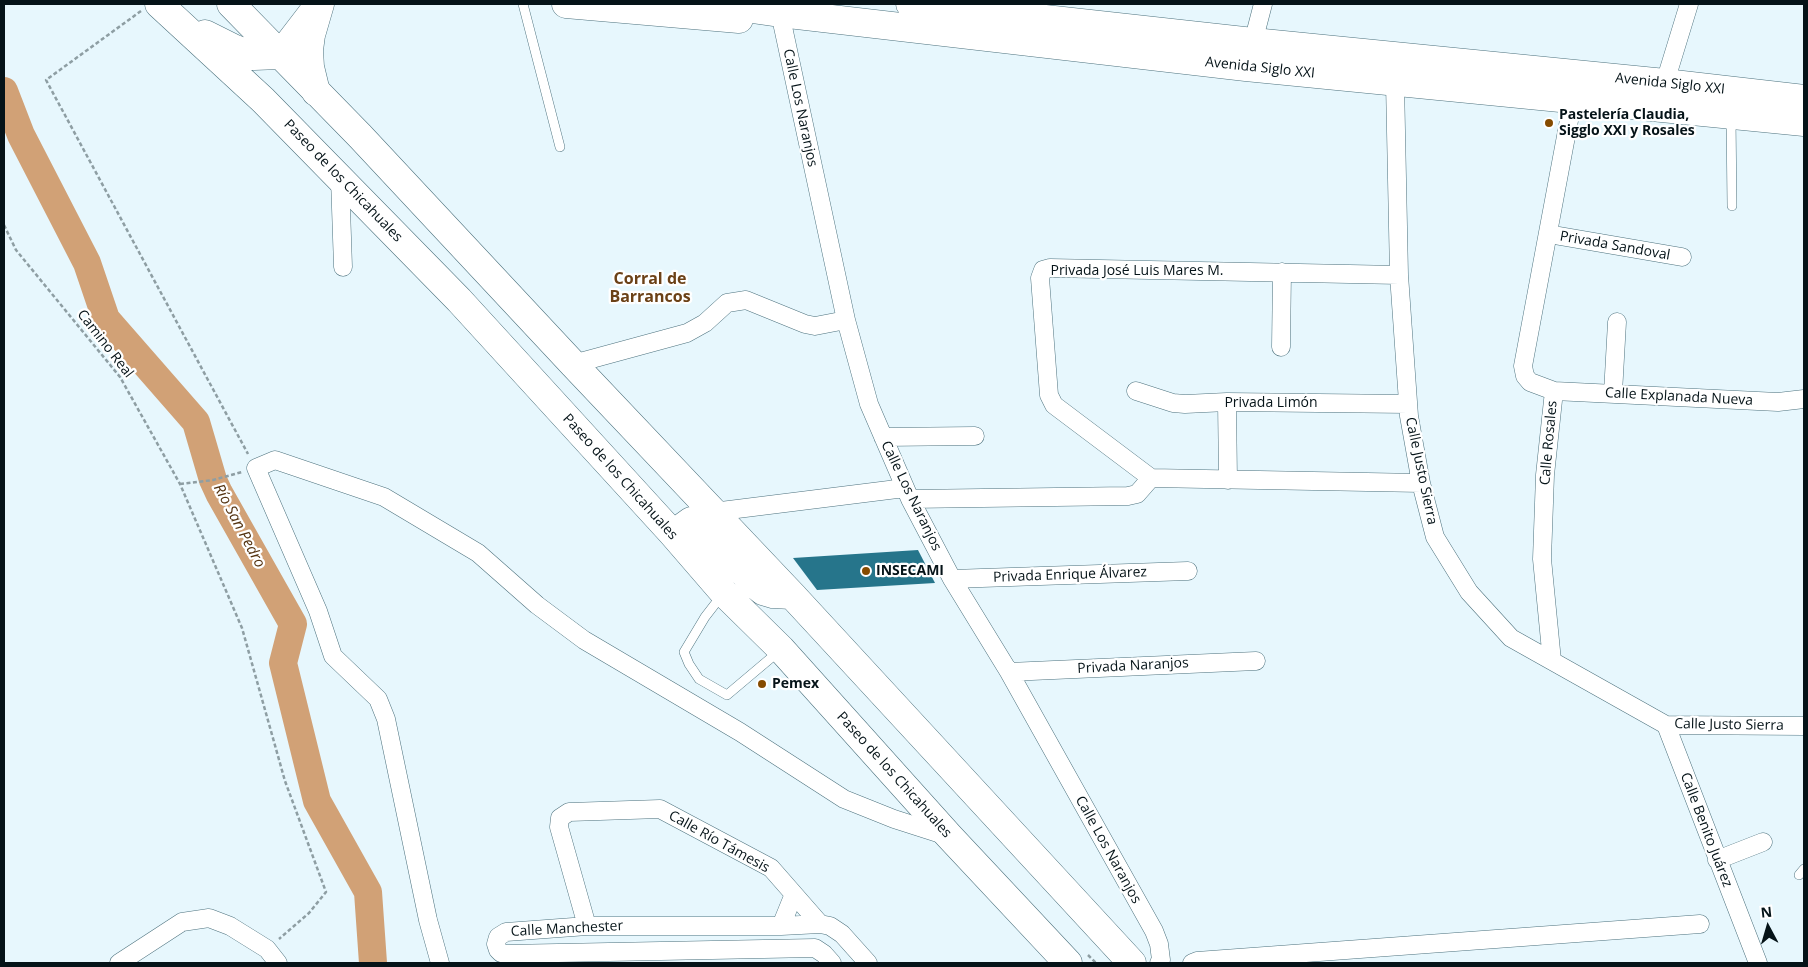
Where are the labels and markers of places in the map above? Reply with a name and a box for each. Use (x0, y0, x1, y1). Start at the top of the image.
place label: Pastelería Claudia, Sigglo XXI y Rosales (1559, 107, 1695, 140)
marker: Pastelería Claudia, Sigglo XXI y Rosales (1543, 117, 1555, 129)
place label: INSECAMI (876, 563, 944, 579)
marker: INSECAMI (860, 565, 872, 577)
place label: Pemex (772, 676, 819, 692)
marker: Pemex (756, 678, 768, 690)

